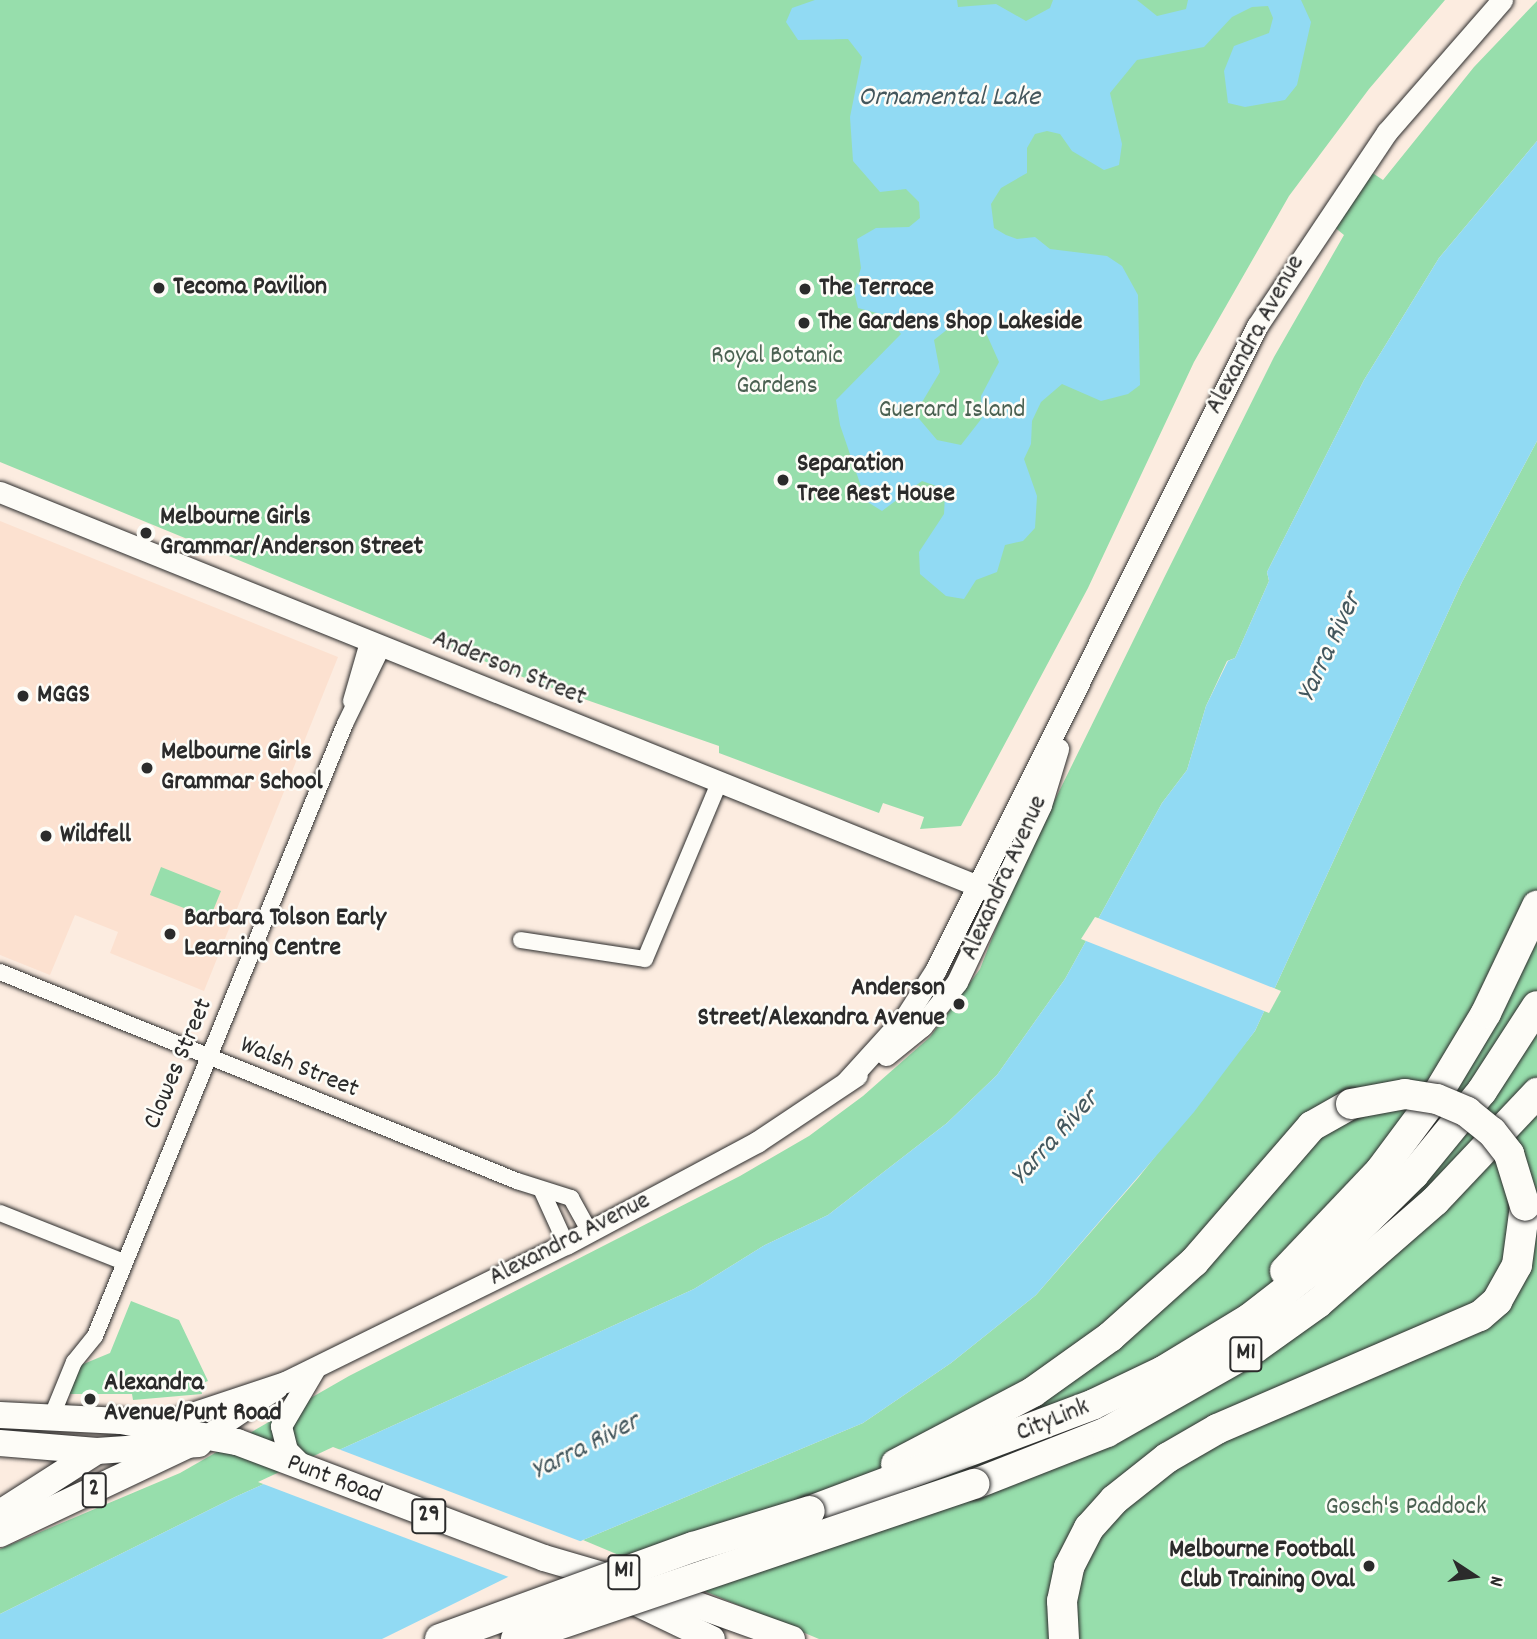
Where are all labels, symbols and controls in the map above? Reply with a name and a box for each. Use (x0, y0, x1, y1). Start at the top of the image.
water label: Ornamental Lake (858, 82, 1040, 116)
street label: Alexandra Avenue (1199, 250, 1313, 420)
place label: Tecoma Pavilion (173, 272, 327, 304)
place label: The Terrace (819, 273, 934, 305)
marker: Tecoma Pavilion (151, 280, 167, 296)
marker: The Terrace (797, 281, 813, 297)
place label: The Gardens Shop Lakeside (818, 307, 1082, 339)
marker: The Gardens Shop Lakeside (796, 315, 812, 331)
park label: Royal Botanic Gardens (711, 341, 843, 402)
park label: Guerard Island (878, 395, 1026, 427)
place label: Separation Tree Rest House (797, 449, 955, 510)
marker: Separation Tree Rest House (775, 472, 791, 488)
place label: Melbourne Girls Grammar/Anderson Street (160, 502, 423, 564)
marker: Melbourne Girls Grammar/Anderson Street (138, 525, 154, 541)
water label: Yarra River (1291, 588, 1371, 708)
street label: Anderson Street (428, 624, 590, 714)
place label: MGGS (37, 680, 90, 712)
marker: MGGS (15, 688, 31, 704)
place label: Melbourne Girls Grammar School (161, 737, 323, 798)
marker: Melbourne Girls Grammar School (139, 760, 155, 776)
street label: Alexandra Avenue (955, 791, 1055, 965)
place label: Wildfell (60, 820, 131, 852)
marker: Wildfell (38, 828, 54, 844)
place label: Barbara Tolson Early Learning Centre (184, 903, 386, 964)
marker: Barbara Tolson Early Learning Centre (162, 926, 178, 942)
place label: Anderson Street/Alexandra Avenue (698, 973, 945, 1034)
street label: Clowes Street (138, 994, 220, 1134)
marker: Anderson Street/Alexandra Avenue (951, 996, 967, 1012)
street label: Walsh Street (235, 1030, 363, 1106)
water label: Yarra River (1004, 1084, 1108, 1194)
street label: Alexandra Avenue (484, 1186, 656, 1294)
road number: M1 (1228, 1334, 1264, 1374)
place label: Alexandra Avenue/Punt Road (104, 1368, 282, 1430)
marker: Alexandra Avenue/Punt Road (82, 1391, 98, 1407)
street label: CityLink (1012, 1392, 1094, 1450)
water label: Yarra River (526, 1407, 646, 1489)
street label: Punt Road (282, 1448, 386, 1512)
road number: 2 (82, 1470, 106, 1510)
park label: Gosch's Paddock (1325, 1492, 1487, 1524)
road number: 29 (410, 1496, 448, 1536)
place label: Melbourne Football Club Training Oval (1169, 1535, 1355, 1596)
north arrow (1439, 1541, 1509, 1611)
road number: M1 (606, 1552, 642, 1592)
marker: Melbourne Football Club Training Oval (1361, 1558, 1377, 1574)
text: N (1481, 1573, 1509, 1588)

